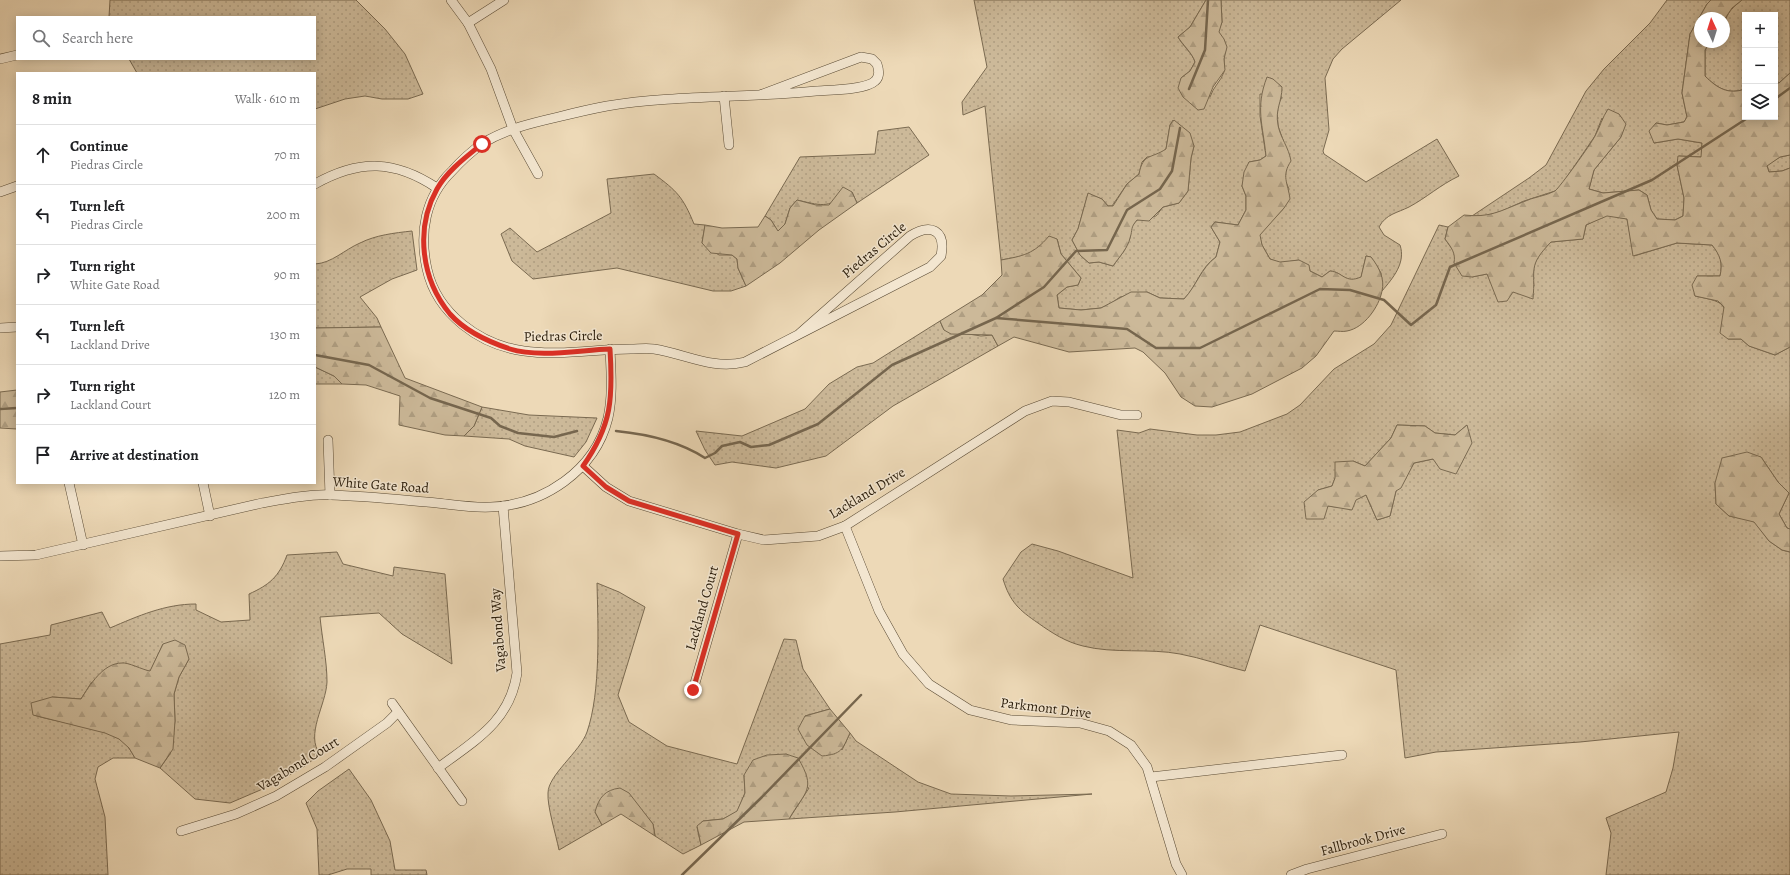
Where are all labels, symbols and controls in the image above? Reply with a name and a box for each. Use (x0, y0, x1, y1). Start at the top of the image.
north arrow (1694, 12, 1730, 48)
map controls (1742, 12, 1778, 120)
button: + (1742, 12, 1778, 48)
search box (16, 16, 316, 60)
icon: search (30, 27, 52, 49)
text: Search here (62, 28, 133, 48)
button: − (1742, 48, 1778, 84)
button: layers (1742, 84, 1778, 120)
text: 8 min (32, 87, 72, 110)
text: Walk · 610 m (235, 90, 300, 107)
route start (473, 135, 491, 153)
text: Continue (70, 136, 128, 156)
icon: ahead (32, 144, 54, 166)
text: 70 m (274, 146, 300, 163)
text: Piedras Circle (70, 156, 143, 173)
text: Turn left (70, 196, 125, 216)
icon: left (32, 204, 54, 226)
text: 200 m (267, 206, 300, 223)
text: Piedras Circle (70, 216, 143, 233)
street label: Piedras Circle (838, 217, 910, 283)
text: Turn right (70, 256, 135, 276)
icon: right (32, 264, 54, 286)
text: 90 m (274, 266, 300, 283)
text: White Gate Road (70, 276, 160, 293)
text: Turn left (70, 316, 125, 336)
icon: left (32, 324, 54, 346)
text: 130 m (270, 326, 300, 343)
street label: Piedras Circle (523, 326, 603, 346)
text: Lackland Drive (70, 336, 150, 353)
text: Turn right (70, 376, 135, 396)
icon: right (32, 384, 54, 406)
text: 120 m (269, 386, 300, 403)
text: Lackland Court (70, 396, 151, 413)
icon: arrive (32, 444, 54, 466)
text: Arrive at destination (70, 445, 199, 465)
street label: Lackland Drive (825, 463, 909, 523)
street label: White Gate Road (331, 472, 430, 498)
street label: Lackland Court (681, 563, 723, 653)
street label: Vagabond Way (486, 587, 510, 673)
route end (684, 681, 702, 699)
street label: Parkmont Drive (999, 693, 1093, 723)
street label: Vagabond Court (253, 732, 343, 796)
street label: Fallbrook Drive (1318, 820, 1408, 860)

